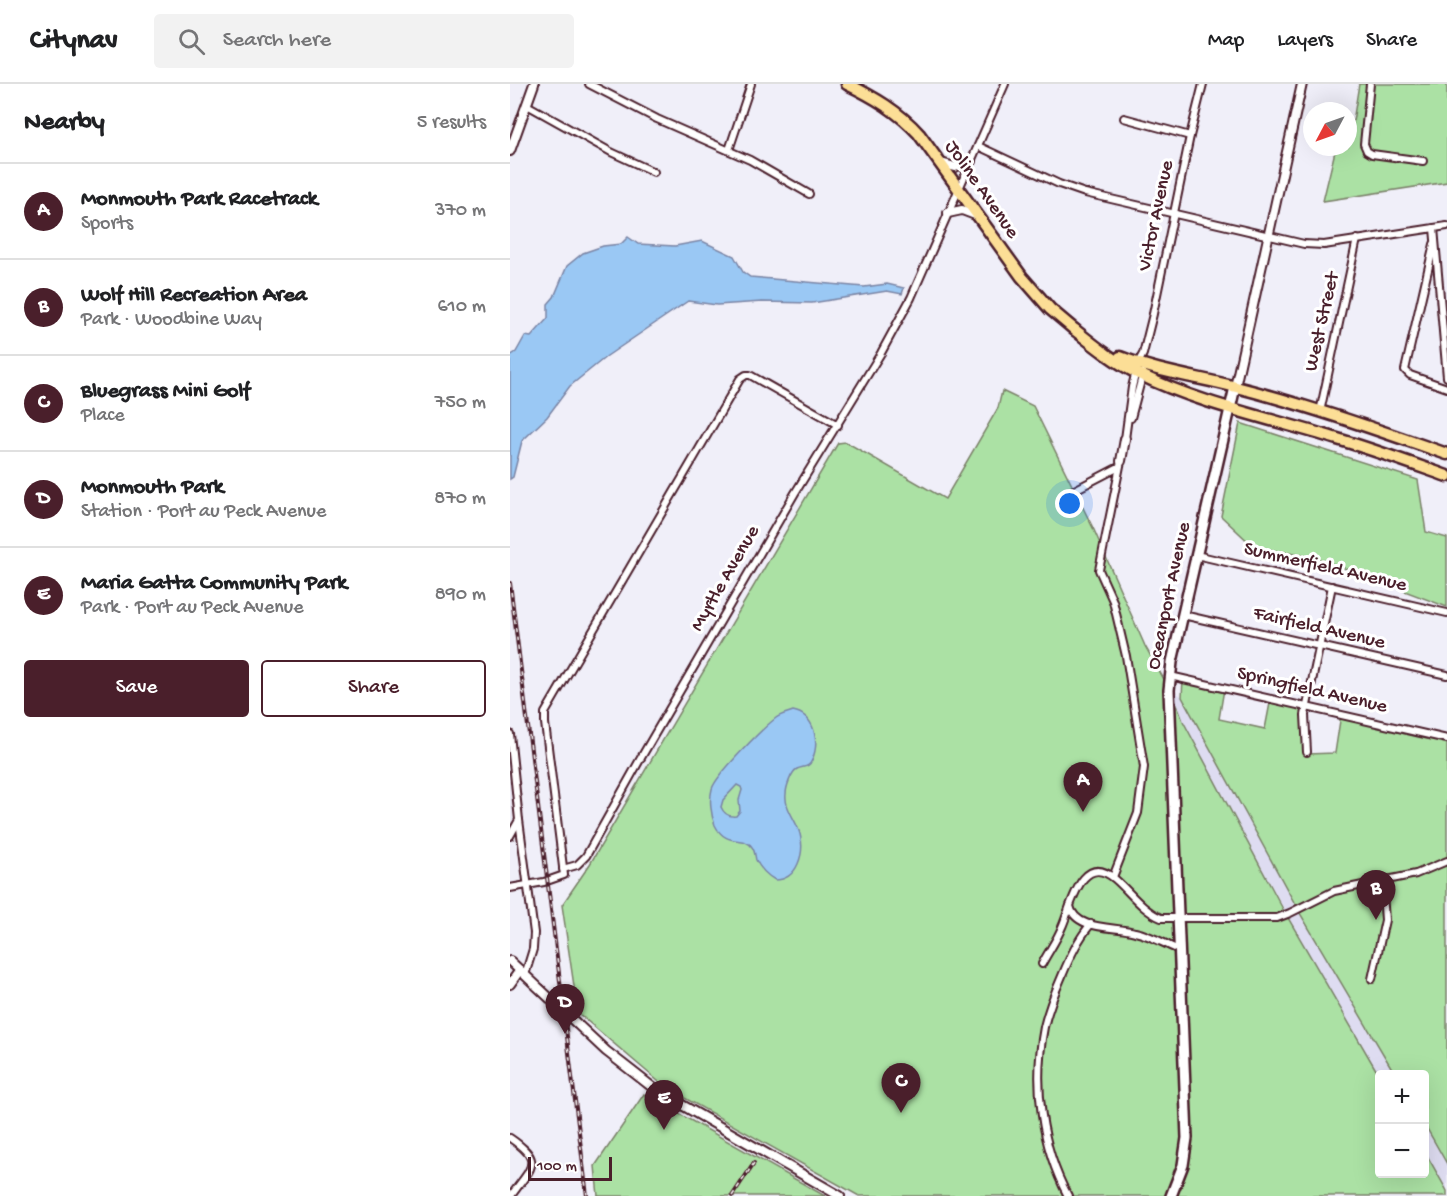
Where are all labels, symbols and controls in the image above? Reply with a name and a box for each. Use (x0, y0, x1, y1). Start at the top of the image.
search box (154, 14, 574, 68)
text: Citynav (30, 25, 118, 58)
icon: search (175, 25, 208, 58)
text: Search here (223, 28, 331, 54)
text: Map (1208, 29, 1244, 54)
text: Layers (1277, 29, 1333, 54)
text: Share (1366, 29, 1417, 54)
north arrow (1303, 102, 1357, 156)
text: Nearby (24, 108, 105, 139)
text: 5 results (417, 112, 486, 135)
street label: Joline Avenue (939, 137, 1024, 244)
street label: Victor Avenue (1134, 158, 1180, 275)
text: Monmouth Park Racetrack (81, 187, 318, 213)
text: A (38, 200, 49, 223)
text: 370 m (435, 200, 486, 223)
text: Sports (81, 213, 133, 236)
street label: West Street (1300, 268, 1346, 374)
text: Wolf Hill Recreation Area (81, 283, 307, 309)
text: B (38, 296, 49, 319)
text: 610 m (437, 296, 486, 319)
text: Park · Woodbine Way (81, 309, 262, 332)
text: Bluegrass Mini Golf (81, 379, 250, 405)
text: C (38, 392, 49, 415)
text: 750 m (435, 392, 486, 415)
text: Place (81, 405, 125, 428)
text: Monmouth Park (81, 475, 223, 501)
text: D (37, 488, 50, 511)
text: 870 m (434, 488, 486, 511)
your location (1055, 489, 1084, 518)
text: Station · Port au Peck Avenue (81, 501, 326, 524)
street label: Oceanport Avenue (1143, 520, 1197, 672)
street label: Myrtle Avenue (686, 521, 766, 636)
street label: Summerfield Avenue (1241, 538, 1409, 598)
text: Maria Gatta Community Park (81, 571, 347, 597)
text: E (37, 584, 50, 607)
text: 890 m (435, 584, 486, 607)
text: Park · Port au Peck Avenue (81, 597, 303, 620)
street label: Fairfield Avenue (1250, 602, 1388, 655)
button: Save (24, 660, 249, 717)
button: Share (261, 660, 486, 717)
street label: Springfield Avenue (1235, 663, 1390, 720)
pin: A (1064, 762, 1102, 812)
pin: B (1356, 870, 1396, 920)
pin: D (546, 984, 584, 1034)
pin: C (882, 1064, 920, 1113)
map controls (1375, 1070, 1429, 1178)
button: + (1375, 1070, 1429, 1124)
pin: E (644, 1080, 684, 1130)
button: − (1375, 1124, 1429, 1178)
scale bar (528, 1154, 612, 1182)
text: 100 m (537, 1158, 577, 1177)

